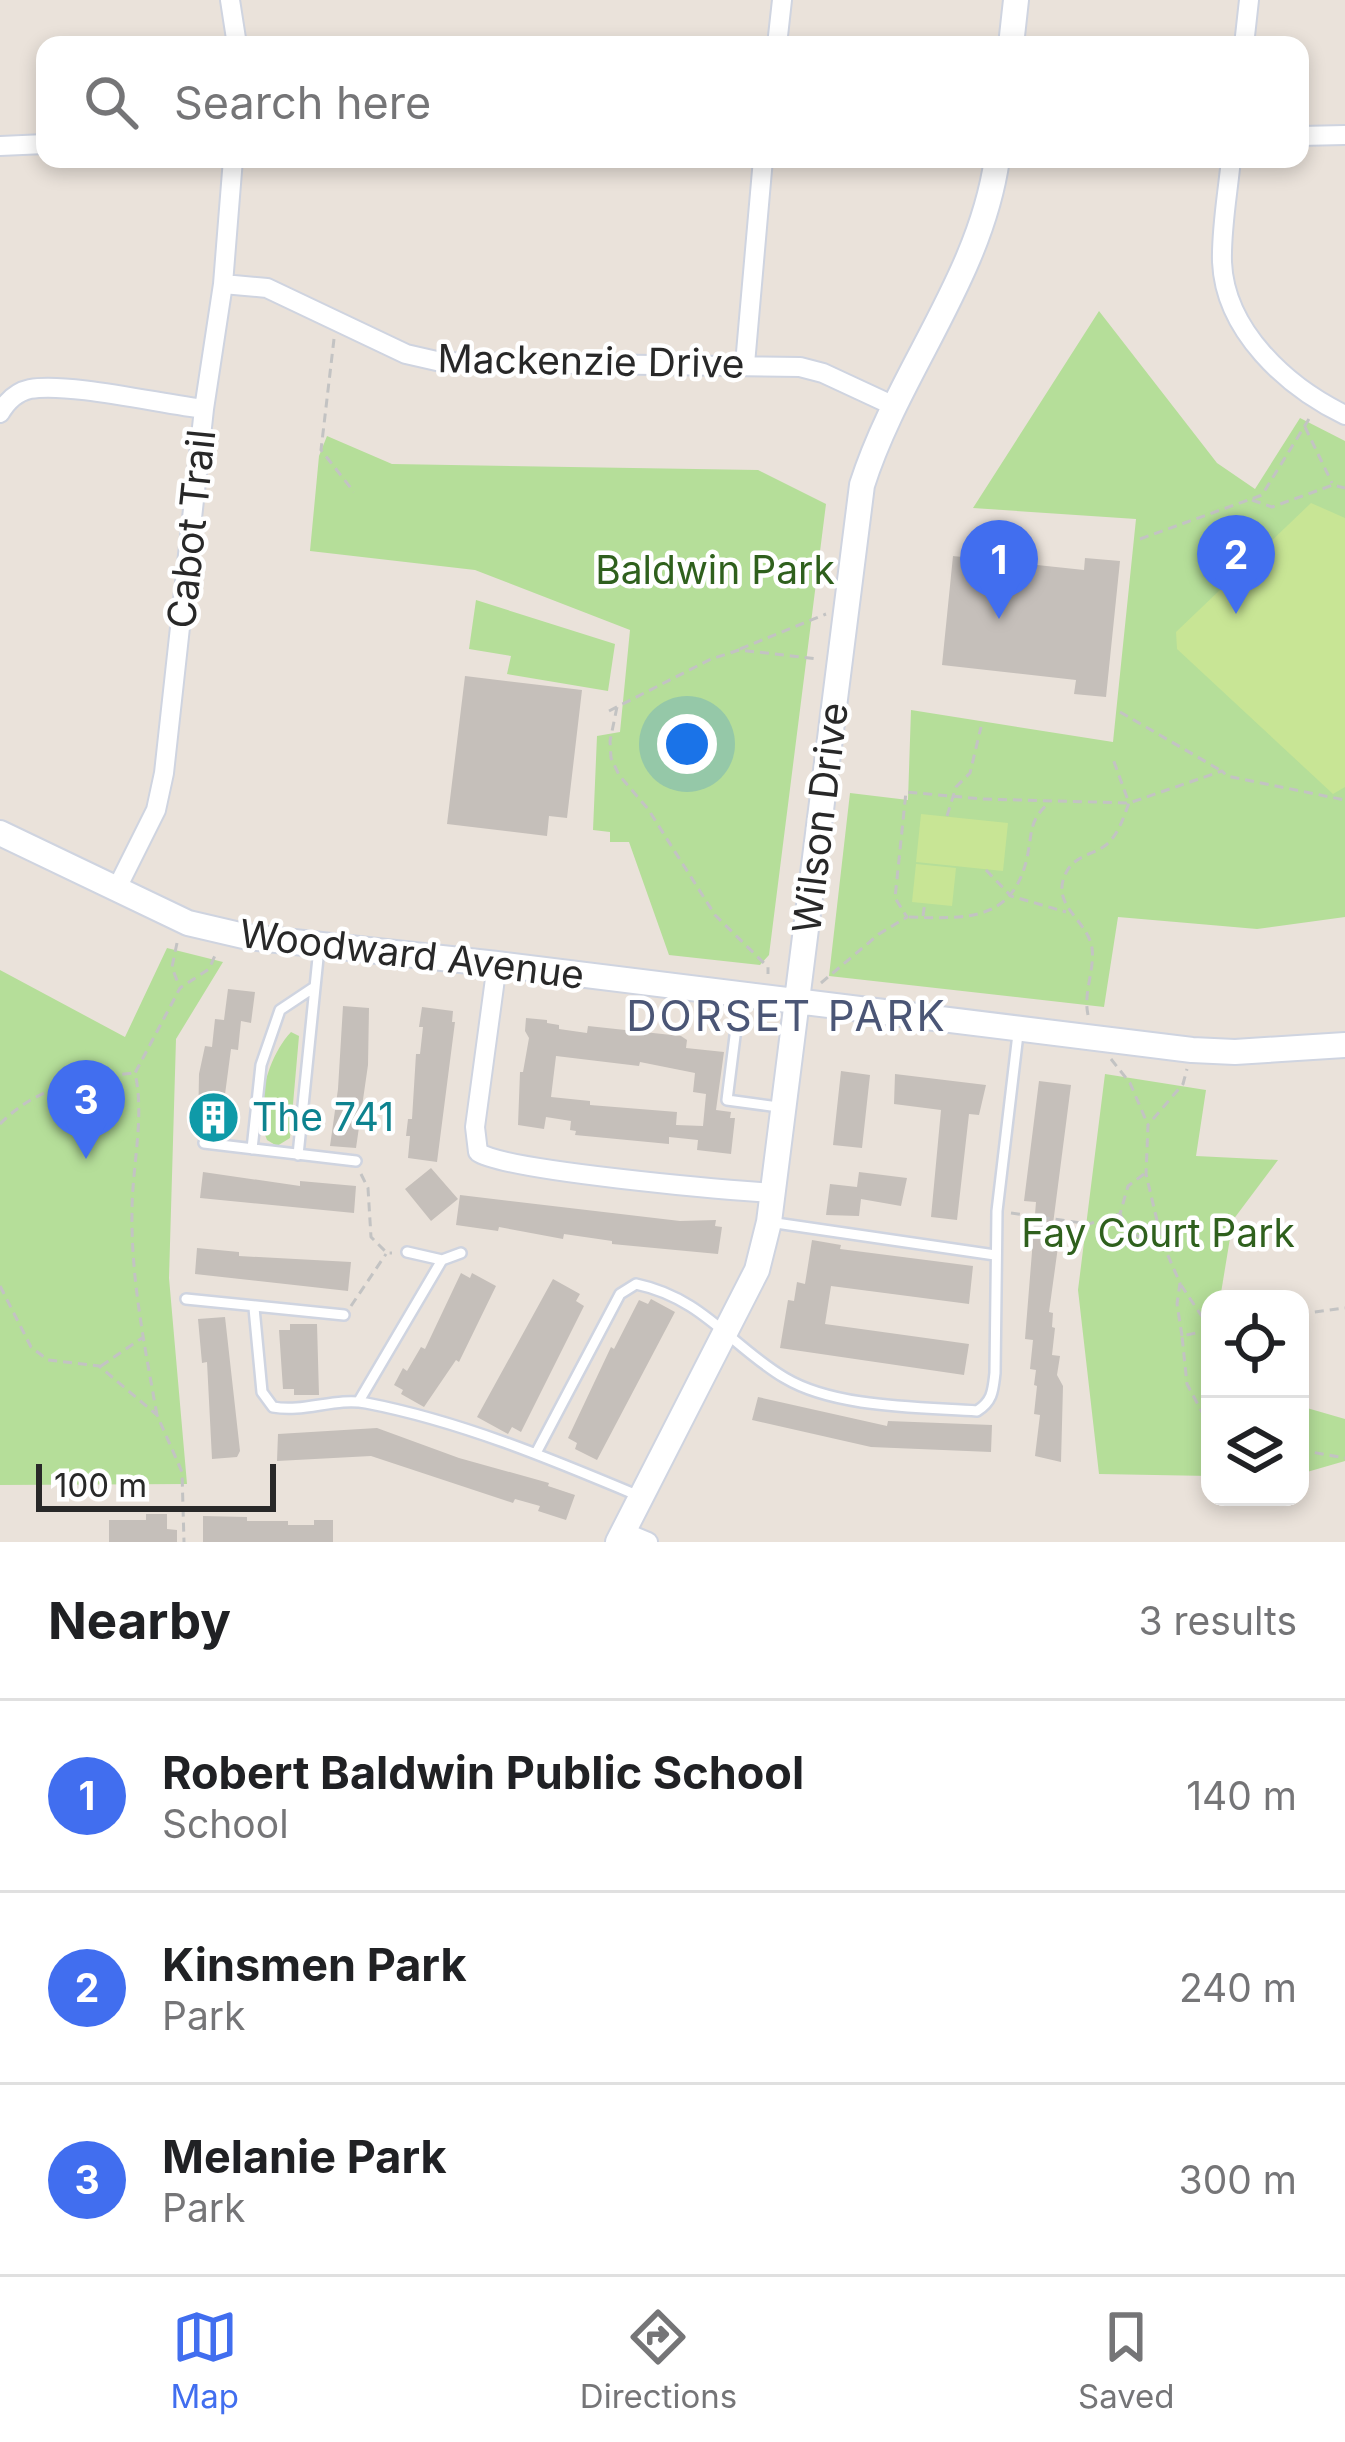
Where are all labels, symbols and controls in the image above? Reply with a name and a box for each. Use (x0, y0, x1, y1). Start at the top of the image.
search box (36, 36, 1309, 168)
icon: search (78, 69, 144, 135)
text: Search here (174, 75, 431, 130)
street label: Mackenzie Drive (437, 334, 745, 387)
street label: Cabot Trail (157, 427, 224, 631)
pin: 2 (1197, 515, 1275, 614)
pin: 1 (960, 520, 1038, 619)
park label: Baldwin Park (595, 546, 835, 593)
street label: Wilson Drive (782, 700, 857, 936)
your location (657, 714, 717, 774)
street label: Woodward Avenue (237, 909, 587, 998)
district label: DORSET PARK (626, 990, 948, 1041)
pin: 3 (47, 1060, 125, 1159)
building icon: The 741 (185, 1089, 241, 1145)
place label: The 741 (252, 1093, 394, 1140)
park label: Fay Court Park (1021, 1209, 1295, 1256)
map controls (1201, 1290, 1309, 1506)
button: locate (1201, 1290, 1309, 1398)
button: layers (1201, 1398, 1309, 1506)
scale bar (36, 1458, 276, 1511)
text: 100 m (54, 1465, 147, 1505)
text: Nearby (48, 1590, 231, 1651)
text: 3 results (1139, 1597, 1297, 1644)
text: Robert Baldwin Public School (162, 1745, 804, 1800)
text: 1 (79, 1772, 95, 1819)
text: 140 m (1186, 1772, 1297, 1819)
text: School (162, 1800, 289, 1847)
text: Kinsmen Park (162, 1937, 467, 1992)
text: 2 (75, 1964, 99, 2011)
text: 240 m (1179, 1964, 1297, 2011)
text: Park (162, 1992, 246, 2039)
text: Melanie Park (162, 2129, 447, 2184)
text: 3 (74, 2156, 100, 2203)
text: 300 m (1179, 2156, 1297, 2203)
text: Park (162, 2184, 246, 2231)
tab: Map (170, 2304, 239, 2416)
tab: Directions (580, 2304, 737, 2416)
tab: Saved (1078, 2304, 1175, 2416)

